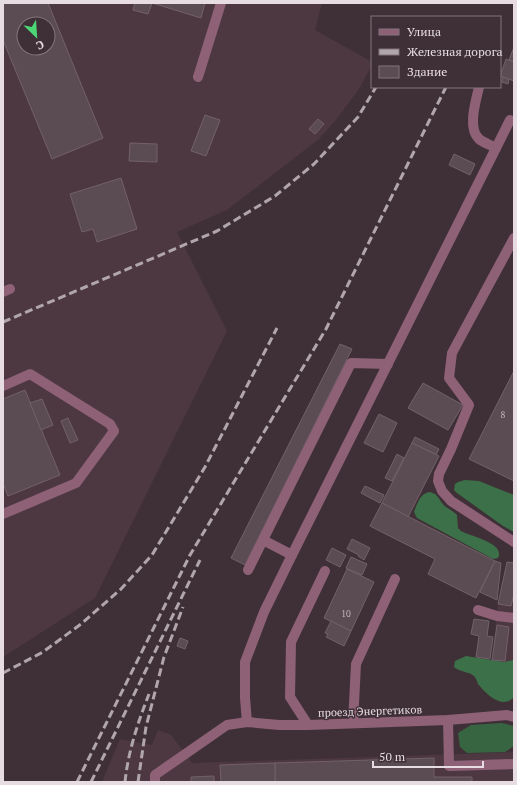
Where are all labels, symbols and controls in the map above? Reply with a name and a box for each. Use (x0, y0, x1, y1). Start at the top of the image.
north arrow (16, 16, 56, 56)
legend (371, 16, 501, 88)
text: Улица (407, 24, 441, 39)
text: С (34, 37, 46, 53)
text: Железная дорога (407, 44, 503, 59)
text: Здание (407, 64, 447, 79)
house number: 8 (501, 409, 506, 421)
house number: 10 (341, 608, 351, 620)
street label: проезд Энергетиков (318, 702, 423, 720)
scale bar (373, 743, 483, 769)
text: 50 m (379, 749, 406, 764)

